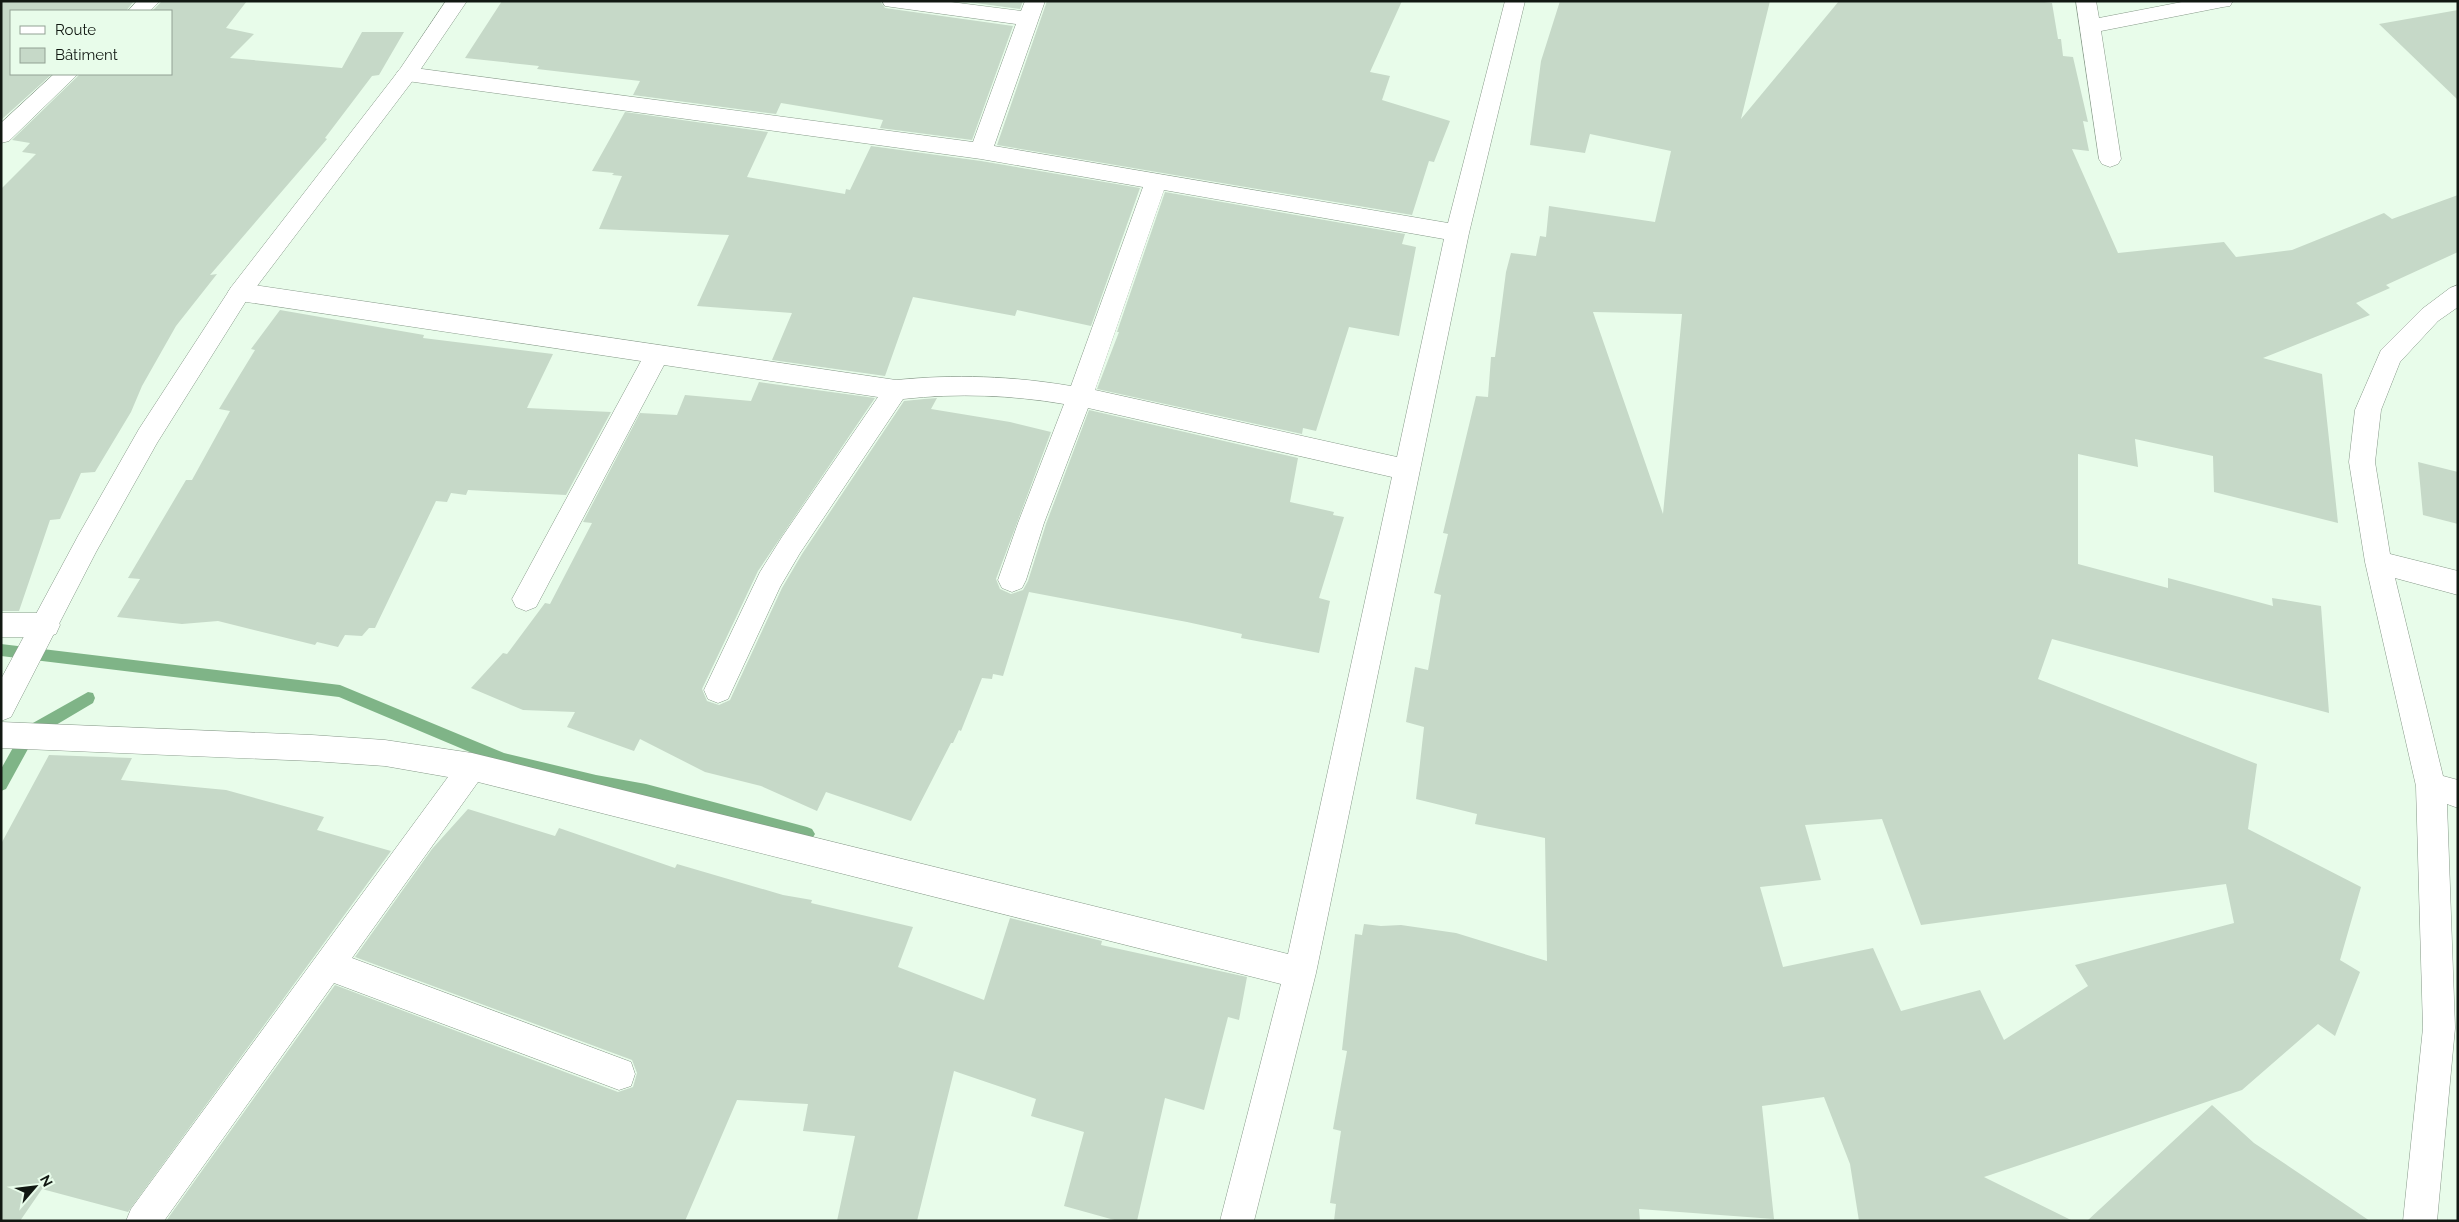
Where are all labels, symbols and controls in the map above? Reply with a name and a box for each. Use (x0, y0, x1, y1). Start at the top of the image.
legend (10, 10, 172, 75)
text: Route (55, 21, 96, 39)
text: Bâtiment (55, 46, 118, 64)
north arrow (10, 1162, 60, 1212)
text: N (37, 1172, 56, 1189)

